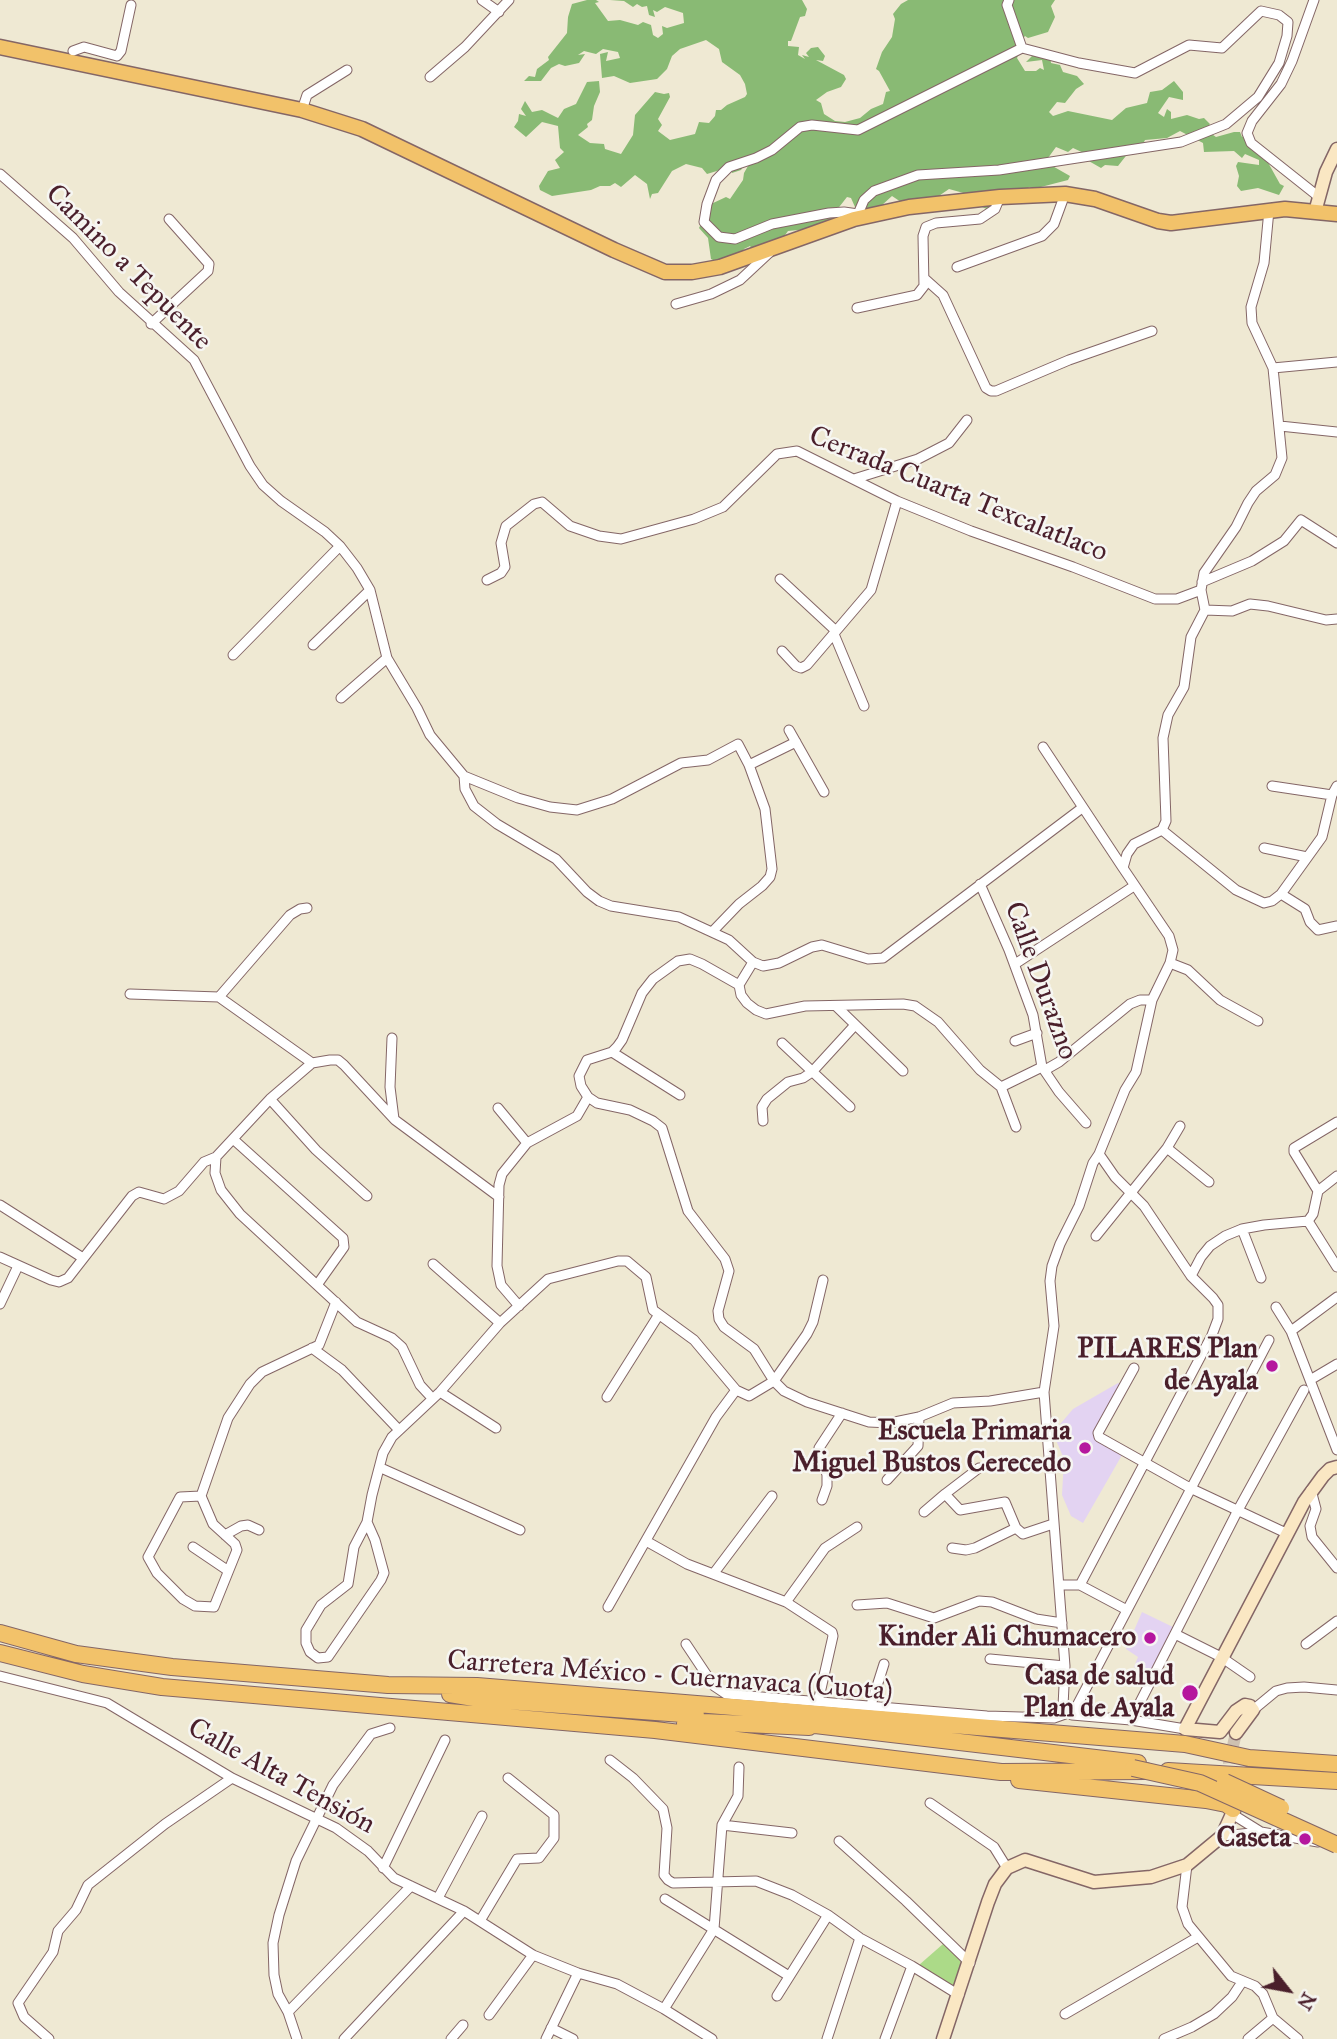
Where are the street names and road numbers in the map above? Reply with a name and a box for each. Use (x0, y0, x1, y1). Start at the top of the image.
street label: Camino a Tepuente (38, 178, 218, 358)
street label: Cerrada Cuarta Texcalatlaco (804, 420, 1112, 570)
street label: Calle Durazno (996, 898, 1084, 1064)
street label: Carretera México - Cuernavaca (Cuota) (446, 1645, 894, 1709)
street label: Calle Alta Tensión (182, 1712, 380, 1842)

